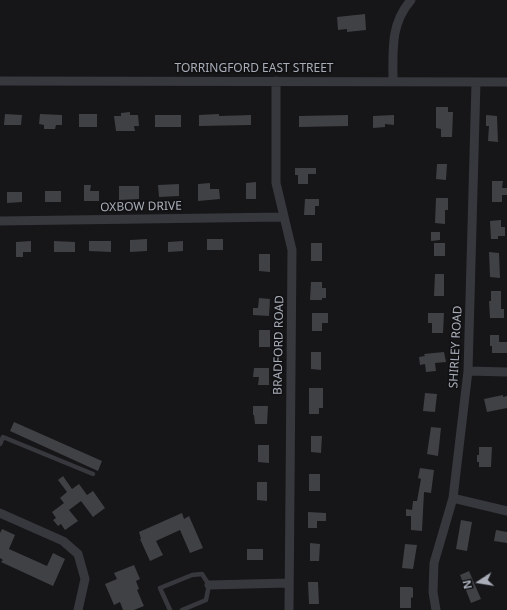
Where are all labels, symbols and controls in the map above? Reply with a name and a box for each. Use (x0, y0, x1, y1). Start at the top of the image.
street label: TORRINGFORD EAST STREET (174, 62, 334, 76)
street label: OXBOW DRIVE (100, 199, 182, 215)
street label: BRADFORD ROAD (271, 295, 287, 395)
street label: SHIRLEY ROAD (447, 305, 465, 389)
north arrow (459, 562, 499, 602)
text: N (459, 579, 475, 591)

